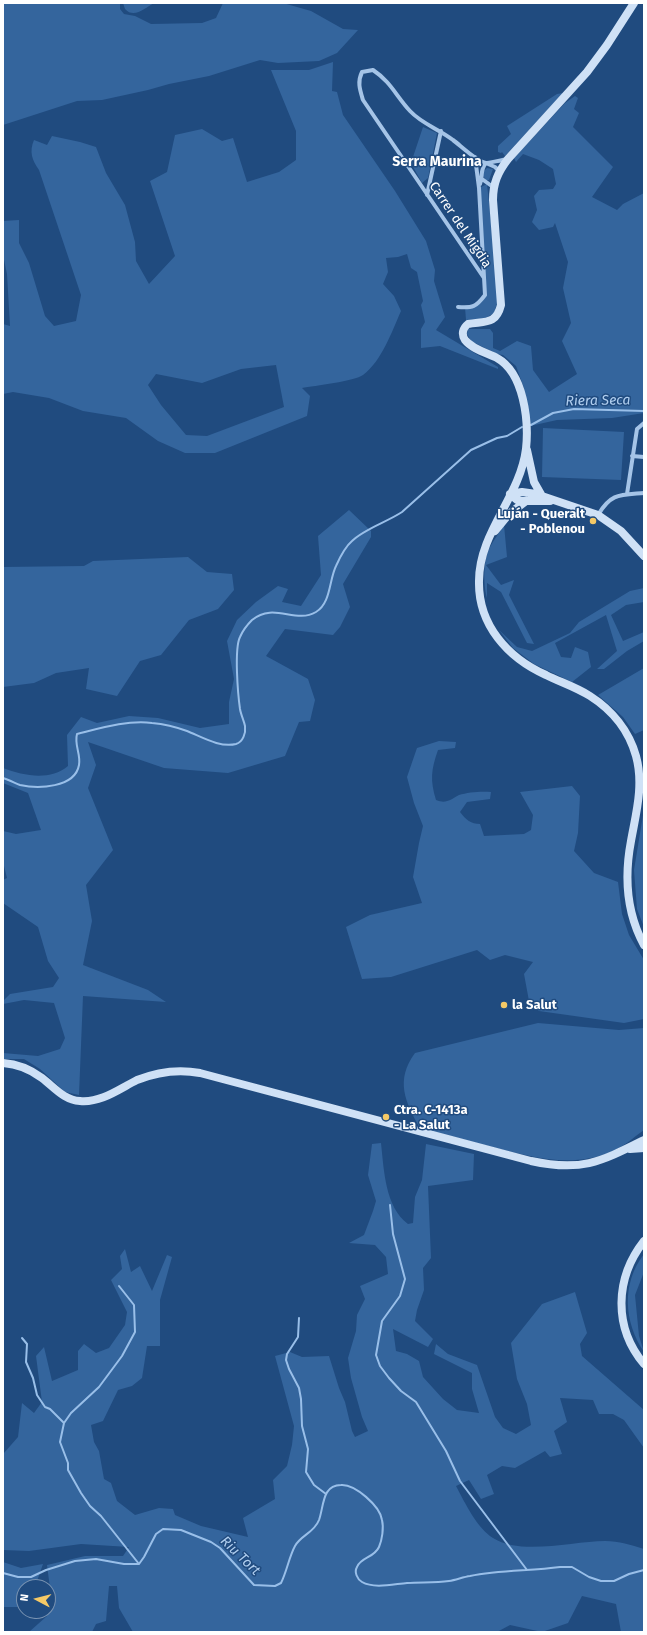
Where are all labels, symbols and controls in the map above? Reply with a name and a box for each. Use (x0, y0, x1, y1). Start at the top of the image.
district label: Serra Maurina (392, 154, 482, 170)
street label: Carrer del Migdia (425, 179, 495, 271)
water label: Riera Seca (565, 392, 631, 410)
place label: Luján - Queralt - Poblenou (497, 506, 585, 537)
marker: Luján - Queralt - Poblenou (588, 516, 598, 526)
place label: la Salut (512, 997, 557, 1013)
marker: la Salut (499, 1000, 509, 1010)
place label: Ctra. C-1413a - La Salut (394, 1102, 468, 1133)
marker: Ctra. C-1413a - La Salut (381, 1112, 391, 1122)
water label: Riu Tort (217, 1533, 263, 1579)
north arrow (16, 1579, 56, 1619)
text: N (18, 1593, 31, 1602)

